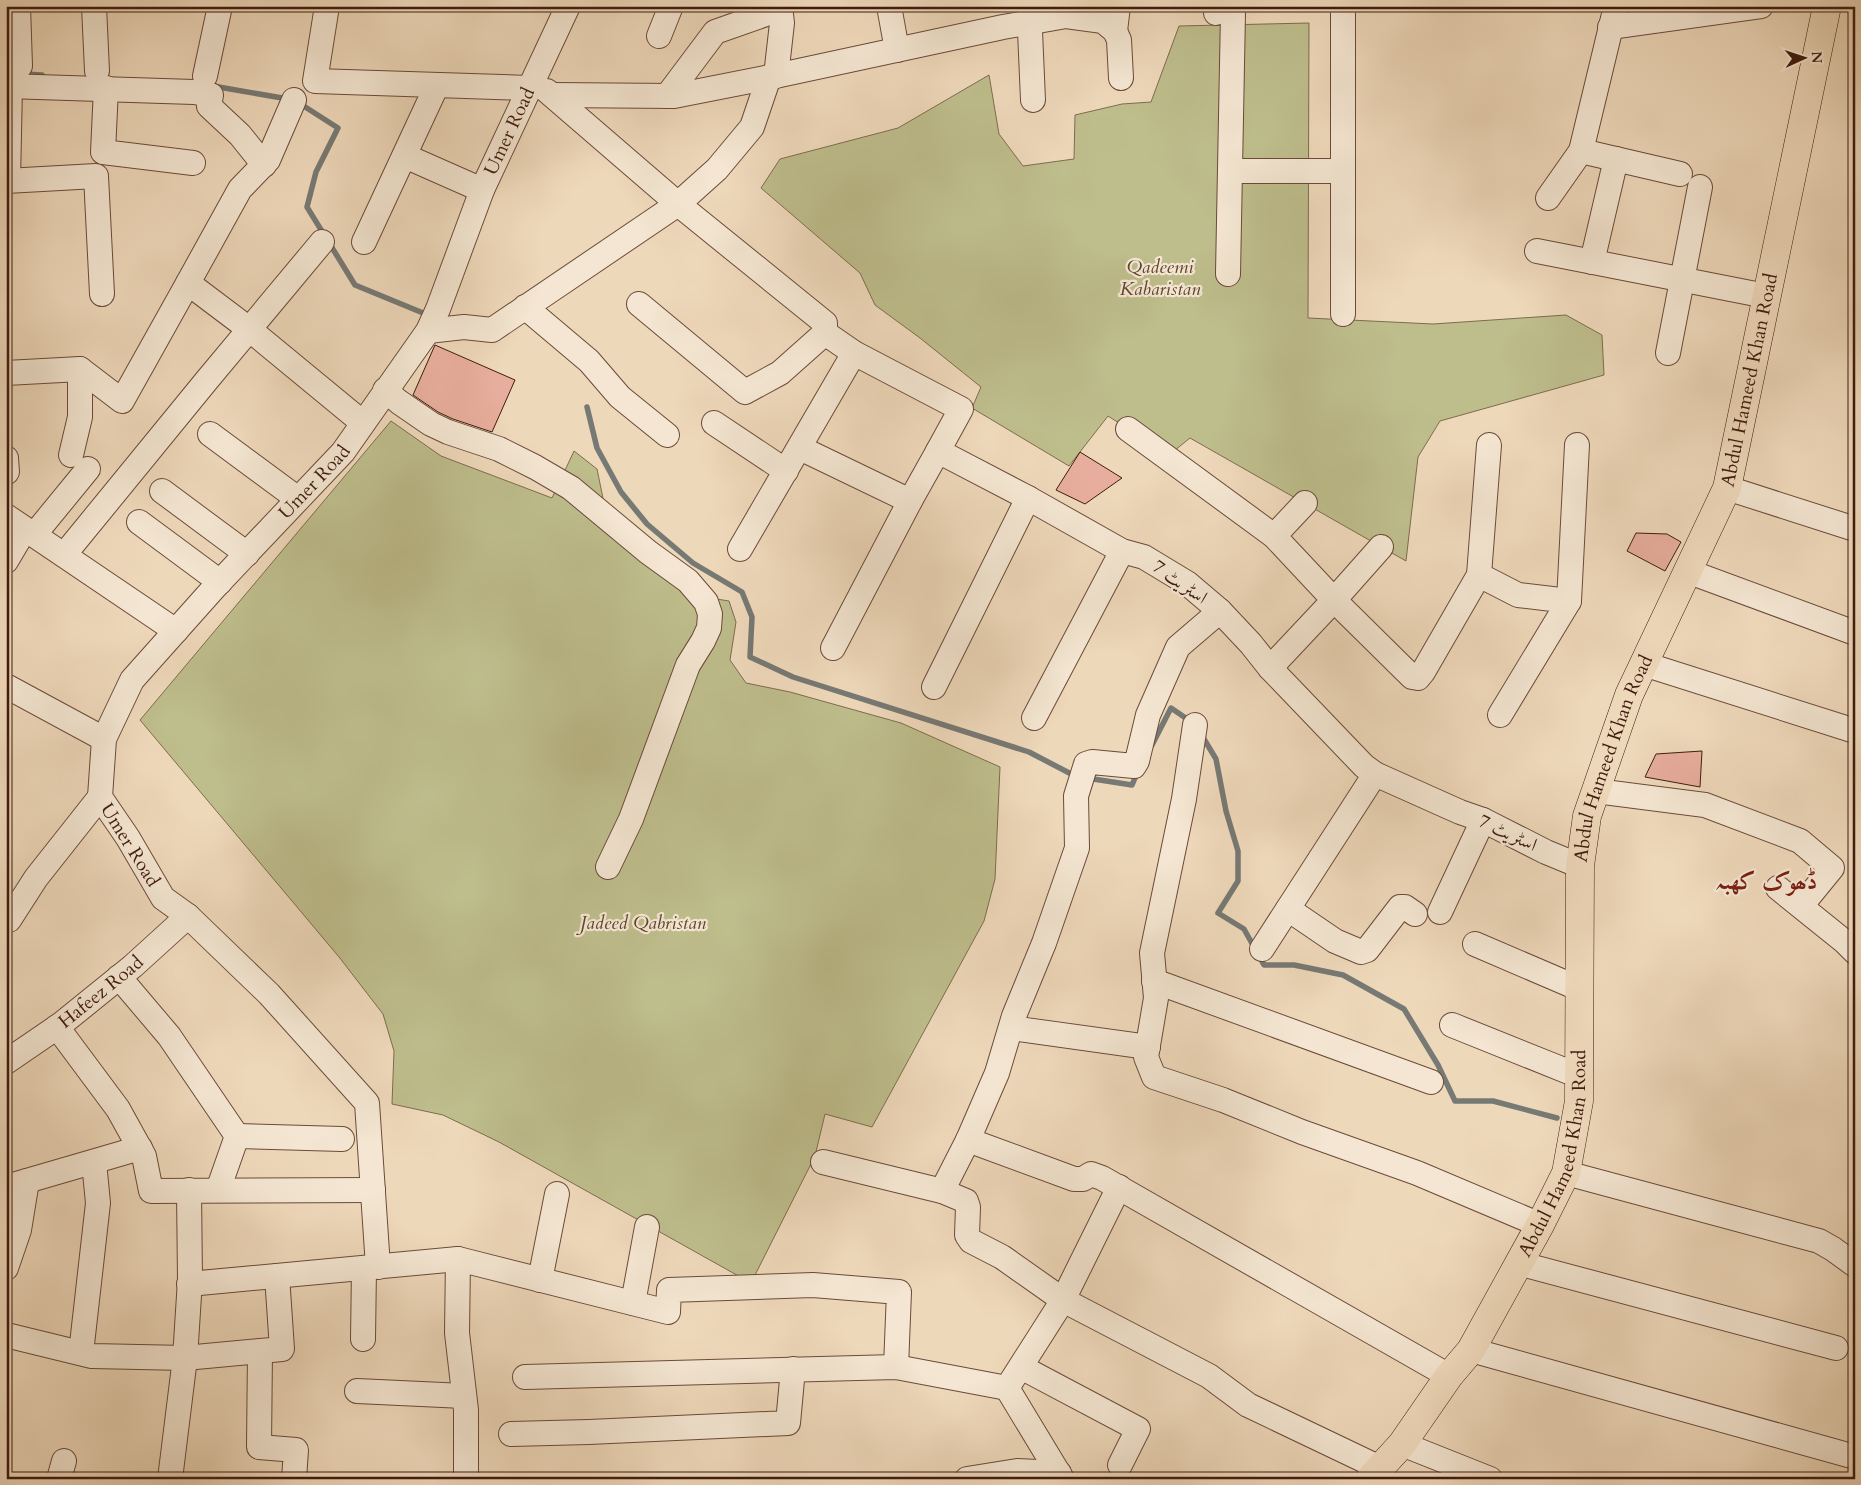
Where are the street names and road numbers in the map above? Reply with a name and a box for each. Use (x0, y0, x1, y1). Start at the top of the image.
street label: Umer Road (478, 83, 541, 180)
street label: Abdul Hameed Khan Road (1715, 271, 1784, 489)
street label: Umer Road (273, 440, 357, 525)
street label: اسٹریٹ 7 (1147, 554, 1213, 610)
street label: Abdul Hameed Khan Road (1568, 651, 1659, 864)
street label: Umer Road (94, 798, 166, 892)
street label: اسٹریٹ 7 (1474, 808, 1542, 858)
street label: Hafeez Road (53, 950, 149, 1034)
street label: Abdul Hameed Khan Road (1512, 1049, 1593, 1262)

